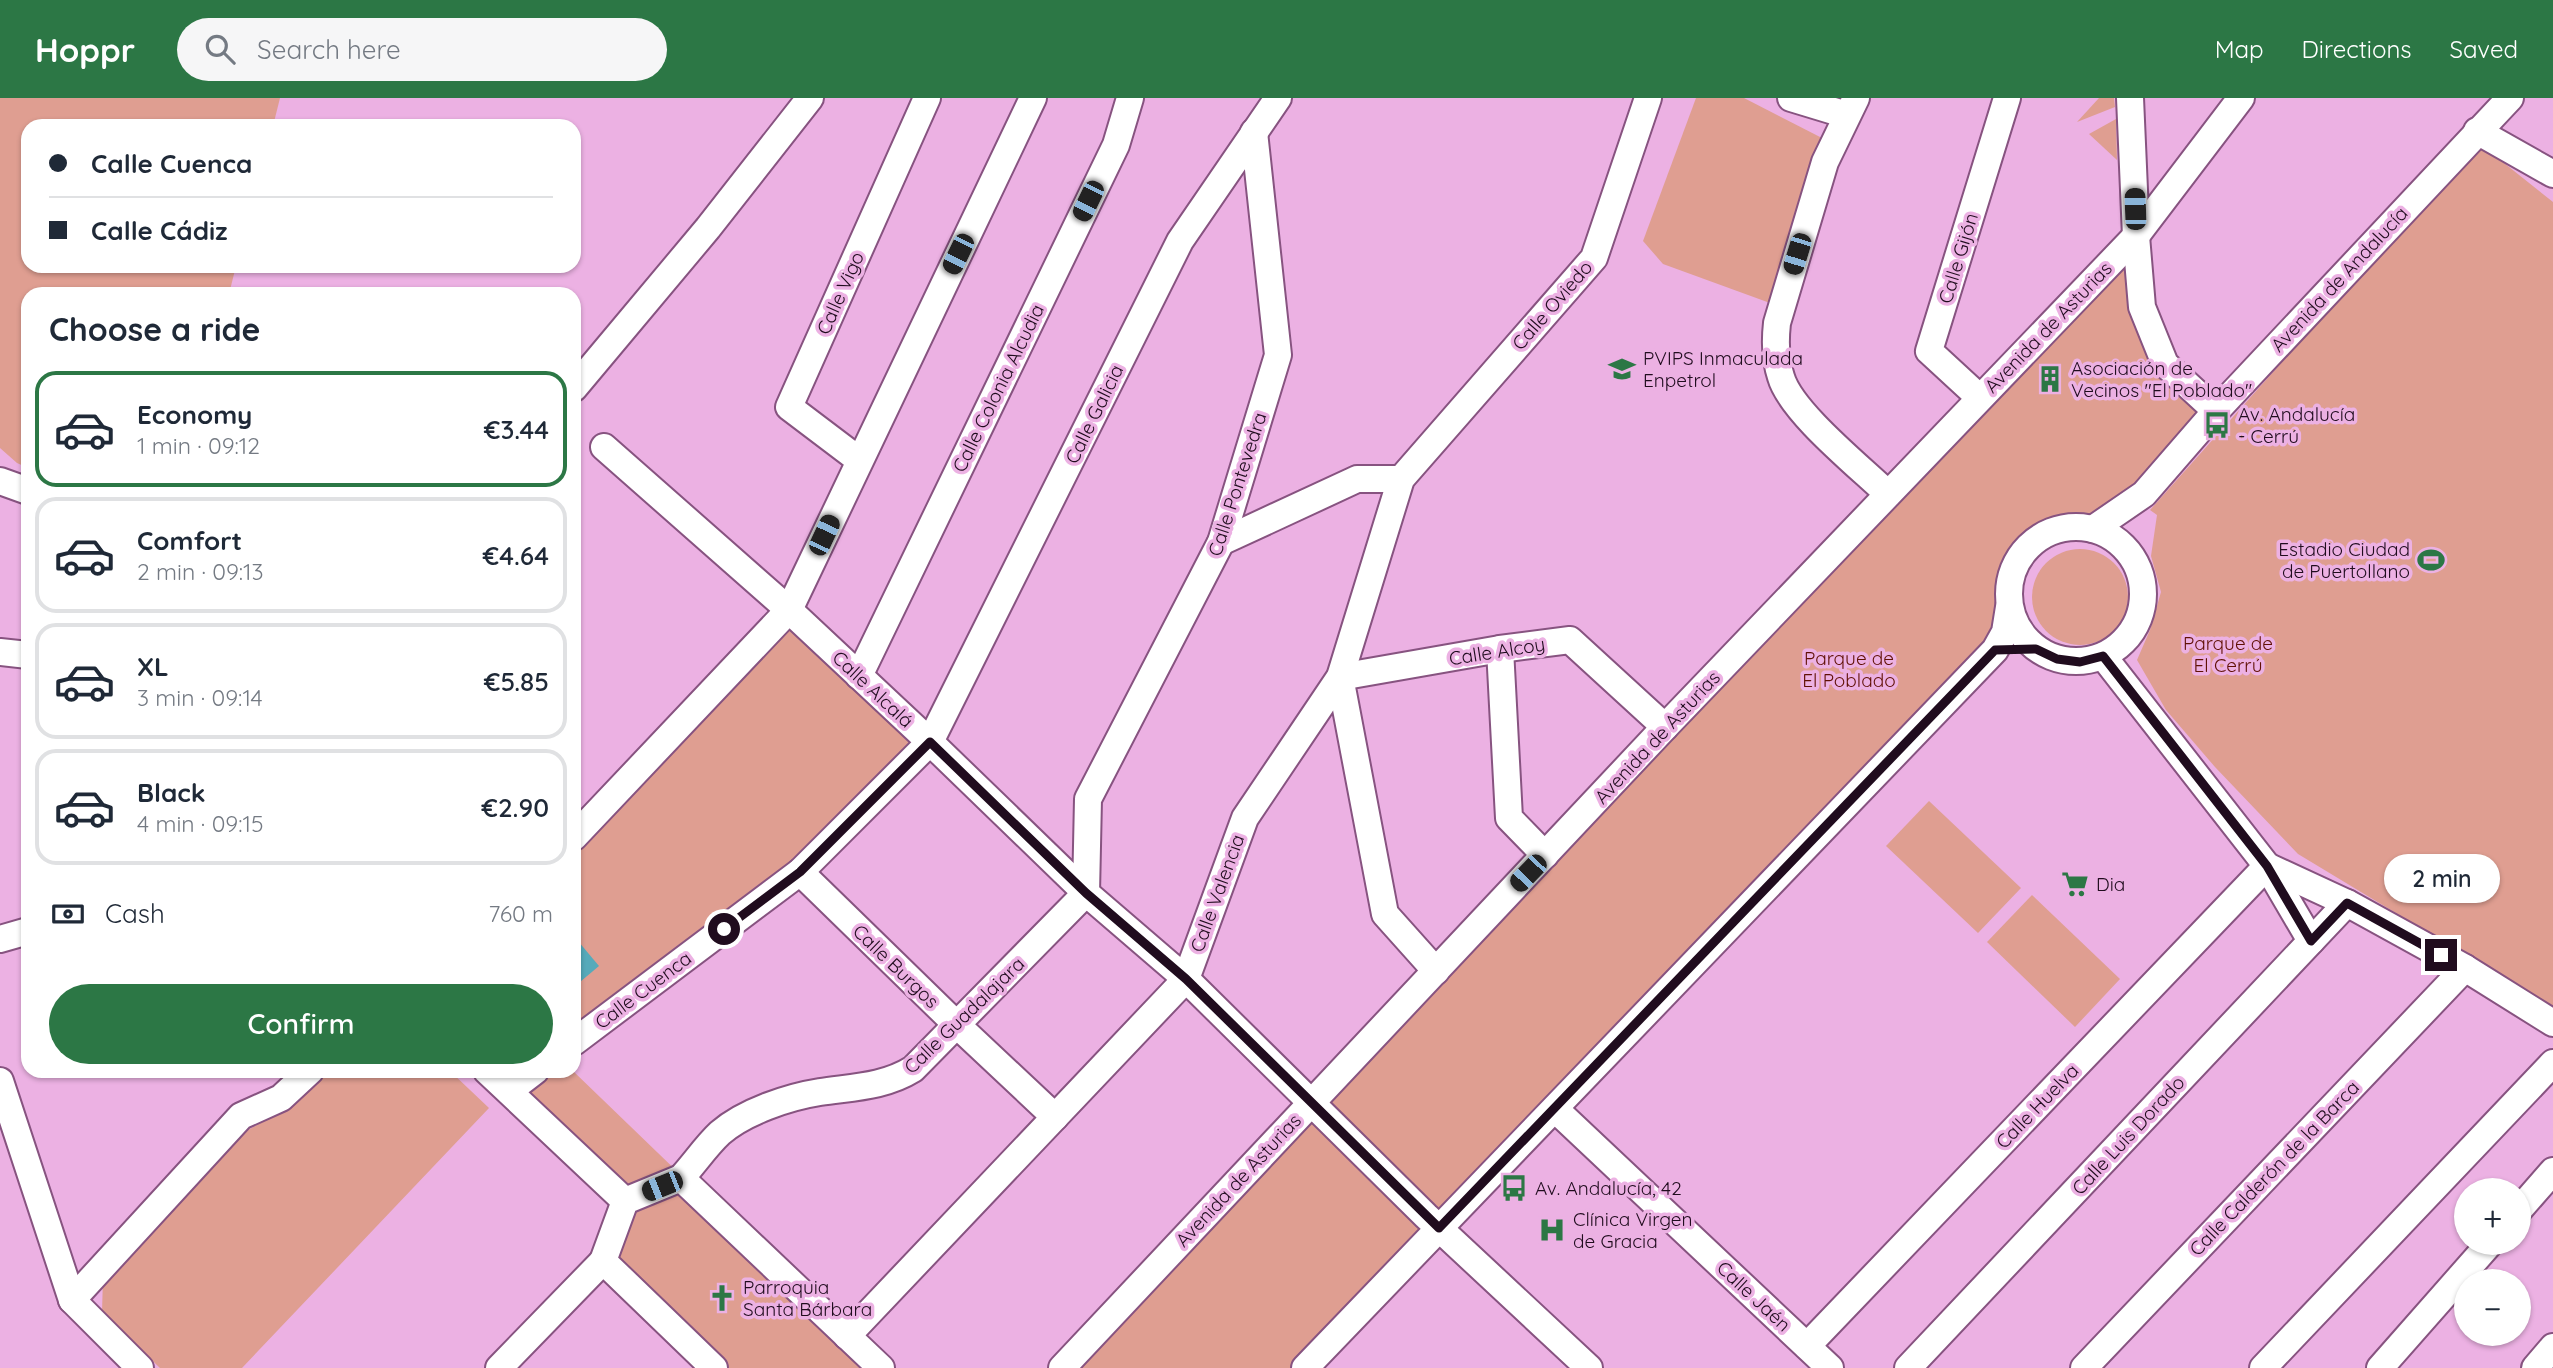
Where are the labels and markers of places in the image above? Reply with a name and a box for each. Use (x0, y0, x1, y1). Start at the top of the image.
place label: PVIPS Inmaculada Enpetrol (1643, 346, 1803, 392)
school or university icon: PVIPS Inmaculada Enpetrol (1607, 354, 1637, 384)
place label: Asociación de Vecinos "El Poblado" (2071, 356, 2252, 402)
building icon: Asociación de Vecinos "El Poblado" (2035, 364, 2065, 394)
place label: Av. Andalucía - Cerrú (2238, 402, 2355, 448)
bus stop icon: Av. Andalucía - Cerrú (2202, 410, 2232, 440)
place label: Estadio Ciudad de Puertollano (2278, 537, 2410, 583)
sports icon: Estadio Ciudad de Puertollano (2416, 545, 2446, 575)
supermarket icon: Dia (2060, 869, 2090, 899)
place label: Dia (2096, 872, 2125, 896)
bus stop icon: Av. Andalucía, 42 (1499, 1173, 1529, 1203)
place label: Av. Andalucía, 42 (1535, 1176, 1682, 1200)
place label: Clínica Virgen de Gracia (1573, 1207, 1692, 1253)
hospital icon: Clínica Virgen de Gracia (1537, 1215, 1567, 1245)
place label: Parroquia Santa Bárbara (743, 1275, 872, 1321)
church icon: Parroquia Santa Bárbara (707, 1283, 737, 1313)

